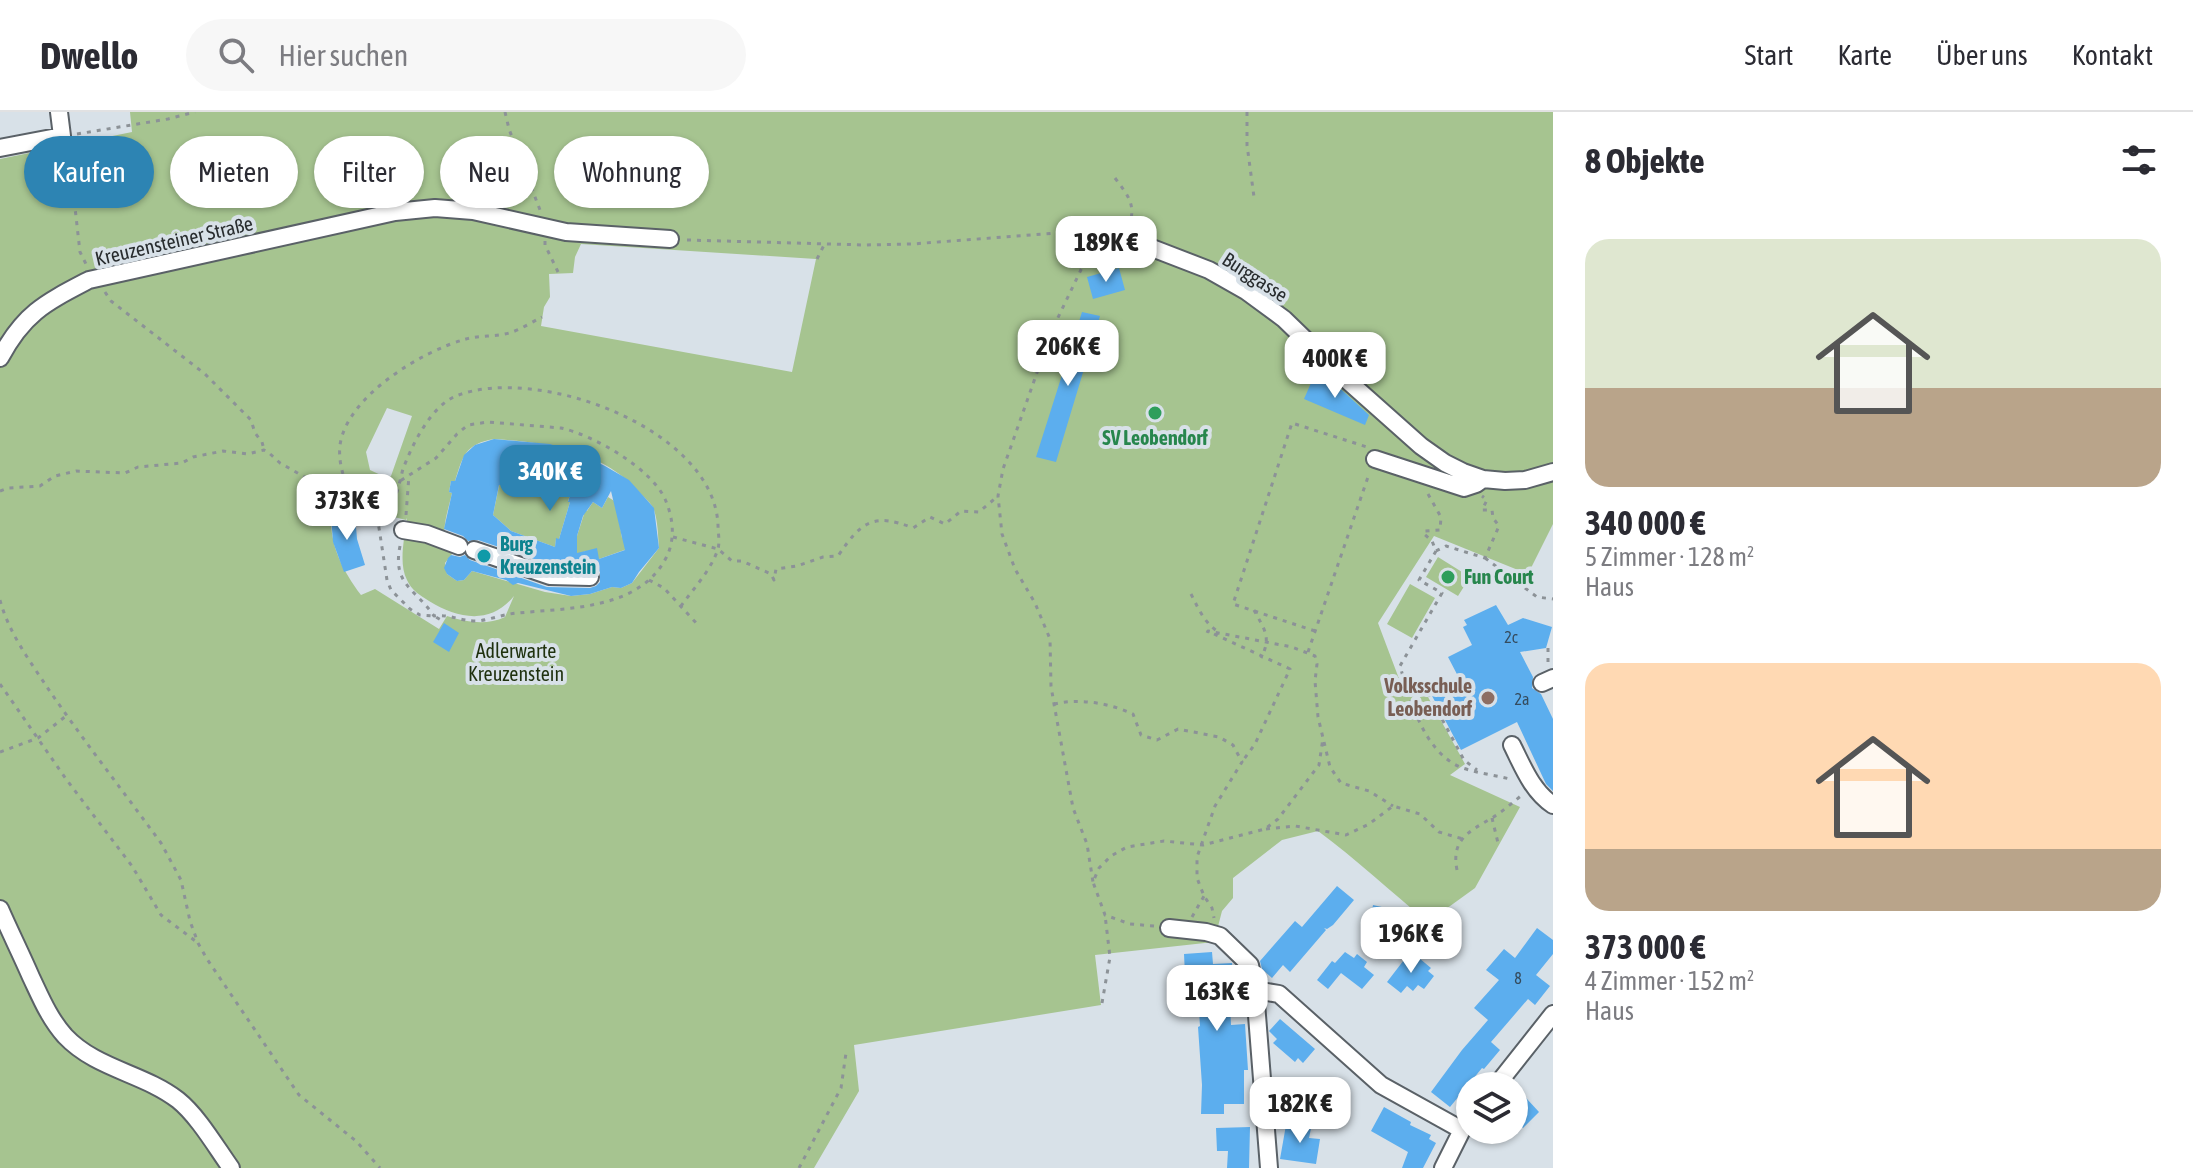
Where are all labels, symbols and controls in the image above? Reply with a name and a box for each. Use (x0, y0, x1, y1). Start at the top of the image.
search box (186, 19, 746, 91)
icon: search (214, 33, 258, 77)
text: Dwello (40, 34, 138, 77)
text: Hier suchen (278, 38, 408, 72)
text: Start (1744, 39, 1793, 71)
text: Karte (1837, 39, 1892, 71)
text: Über uns (1936, 39, 2028, 71)
text: Kontakt (2072, 39, 2153, 71)
chip: Kaufen (24, 136, 154, 208)
chip: Mieten (170, 136, 298, 208)
chip: Filter (314, 136, 424, 208)
chip: Neu (440, 136, 538, 208)
chip: Wohnung (554, 136, 709, 208)
icon: filters (2117, 138, 2161, 182)
text: 8 Objekte (1585, 141, 1705, 180)
street label: Kreuzensteiner Straße (93, 211, 255, 270)
pin: 189K € (1041, 216, 1171, 284)
text: 189K € (1074, 227, 1138, 257)
street label: Burggasse (1218, 247, 1292, 306)
icon: home (1801, 291, 1945, 435)
pin: 206K € (1003, 320, 1133, 388)
text: 206K € (1036, 331, 1100, 361)
pin: 400K € (1270, 332, 1400, 400)
text: 400K € (1303, 343, 1367, 373)
marker: SV Leobendorf (1146, 404, 1164, 422)
place label: SV Leobendorf (1102, 426, 1208, 449)
pin: 340K € (485, 445, 615, 513)
text: 340K € (518, 456, 582, 486)
pin: 373K € (282, 474, 412, 542)
text: 373K € (315, 485, 379, 515)
text: 340 000 € (1585, 503, 1706, 542)
place label: Burg Kreuzenstein (500, 532, 596, 578)
text: 5 Zimmer · 128 m² (1585, 542, 1754, 572)
marker: Burg Kreuzenstein (475, 547, 493, 565)
place label: Fun Court (1464, 565, 1534, 588)
marker: Fun Court (1439, 568, 1457, 586)
text: Haus (1585, 572, 1634, 602)
house number: 2c (1504, 628, 1518, 646)
park label: Adlerwarte Kreuzenstein (468, 639, 564, 685)
place label: Volksschule Leobendorf (1383, 674, 1472, 720)
marker: Volksschule Leobendorf (1479, 689, 1497, 707)
house number: 2a (1515, 690, 1529, 708)
icon: home (1801, 715, 1945, 859)
pin: 196K € (1346, 907, 1476, 975)
text: 196K € (1379, 918, 1443, 948)
text: 373 000 € (1585, 927, 1706, 966)
pin: 163K € (1152, 965, 1282, 1033)
text: 4 Zimmer · 152 m² (1585, 966, 1754, 996)
house number: 8 (1514, 969, 1522, 987)
text: 163K € (1185, 976, 1249, 1006)
text: Haus (1585, 996, 1634, 1026)
map controls (1456, 1072, 1528, 1144)
button: layers (1456, 1072, 1528, 1144)
pin: 182K € (1235, 1077, 1365, 1145)
text: 182K € (1268, 1088, 1332, 1118)

